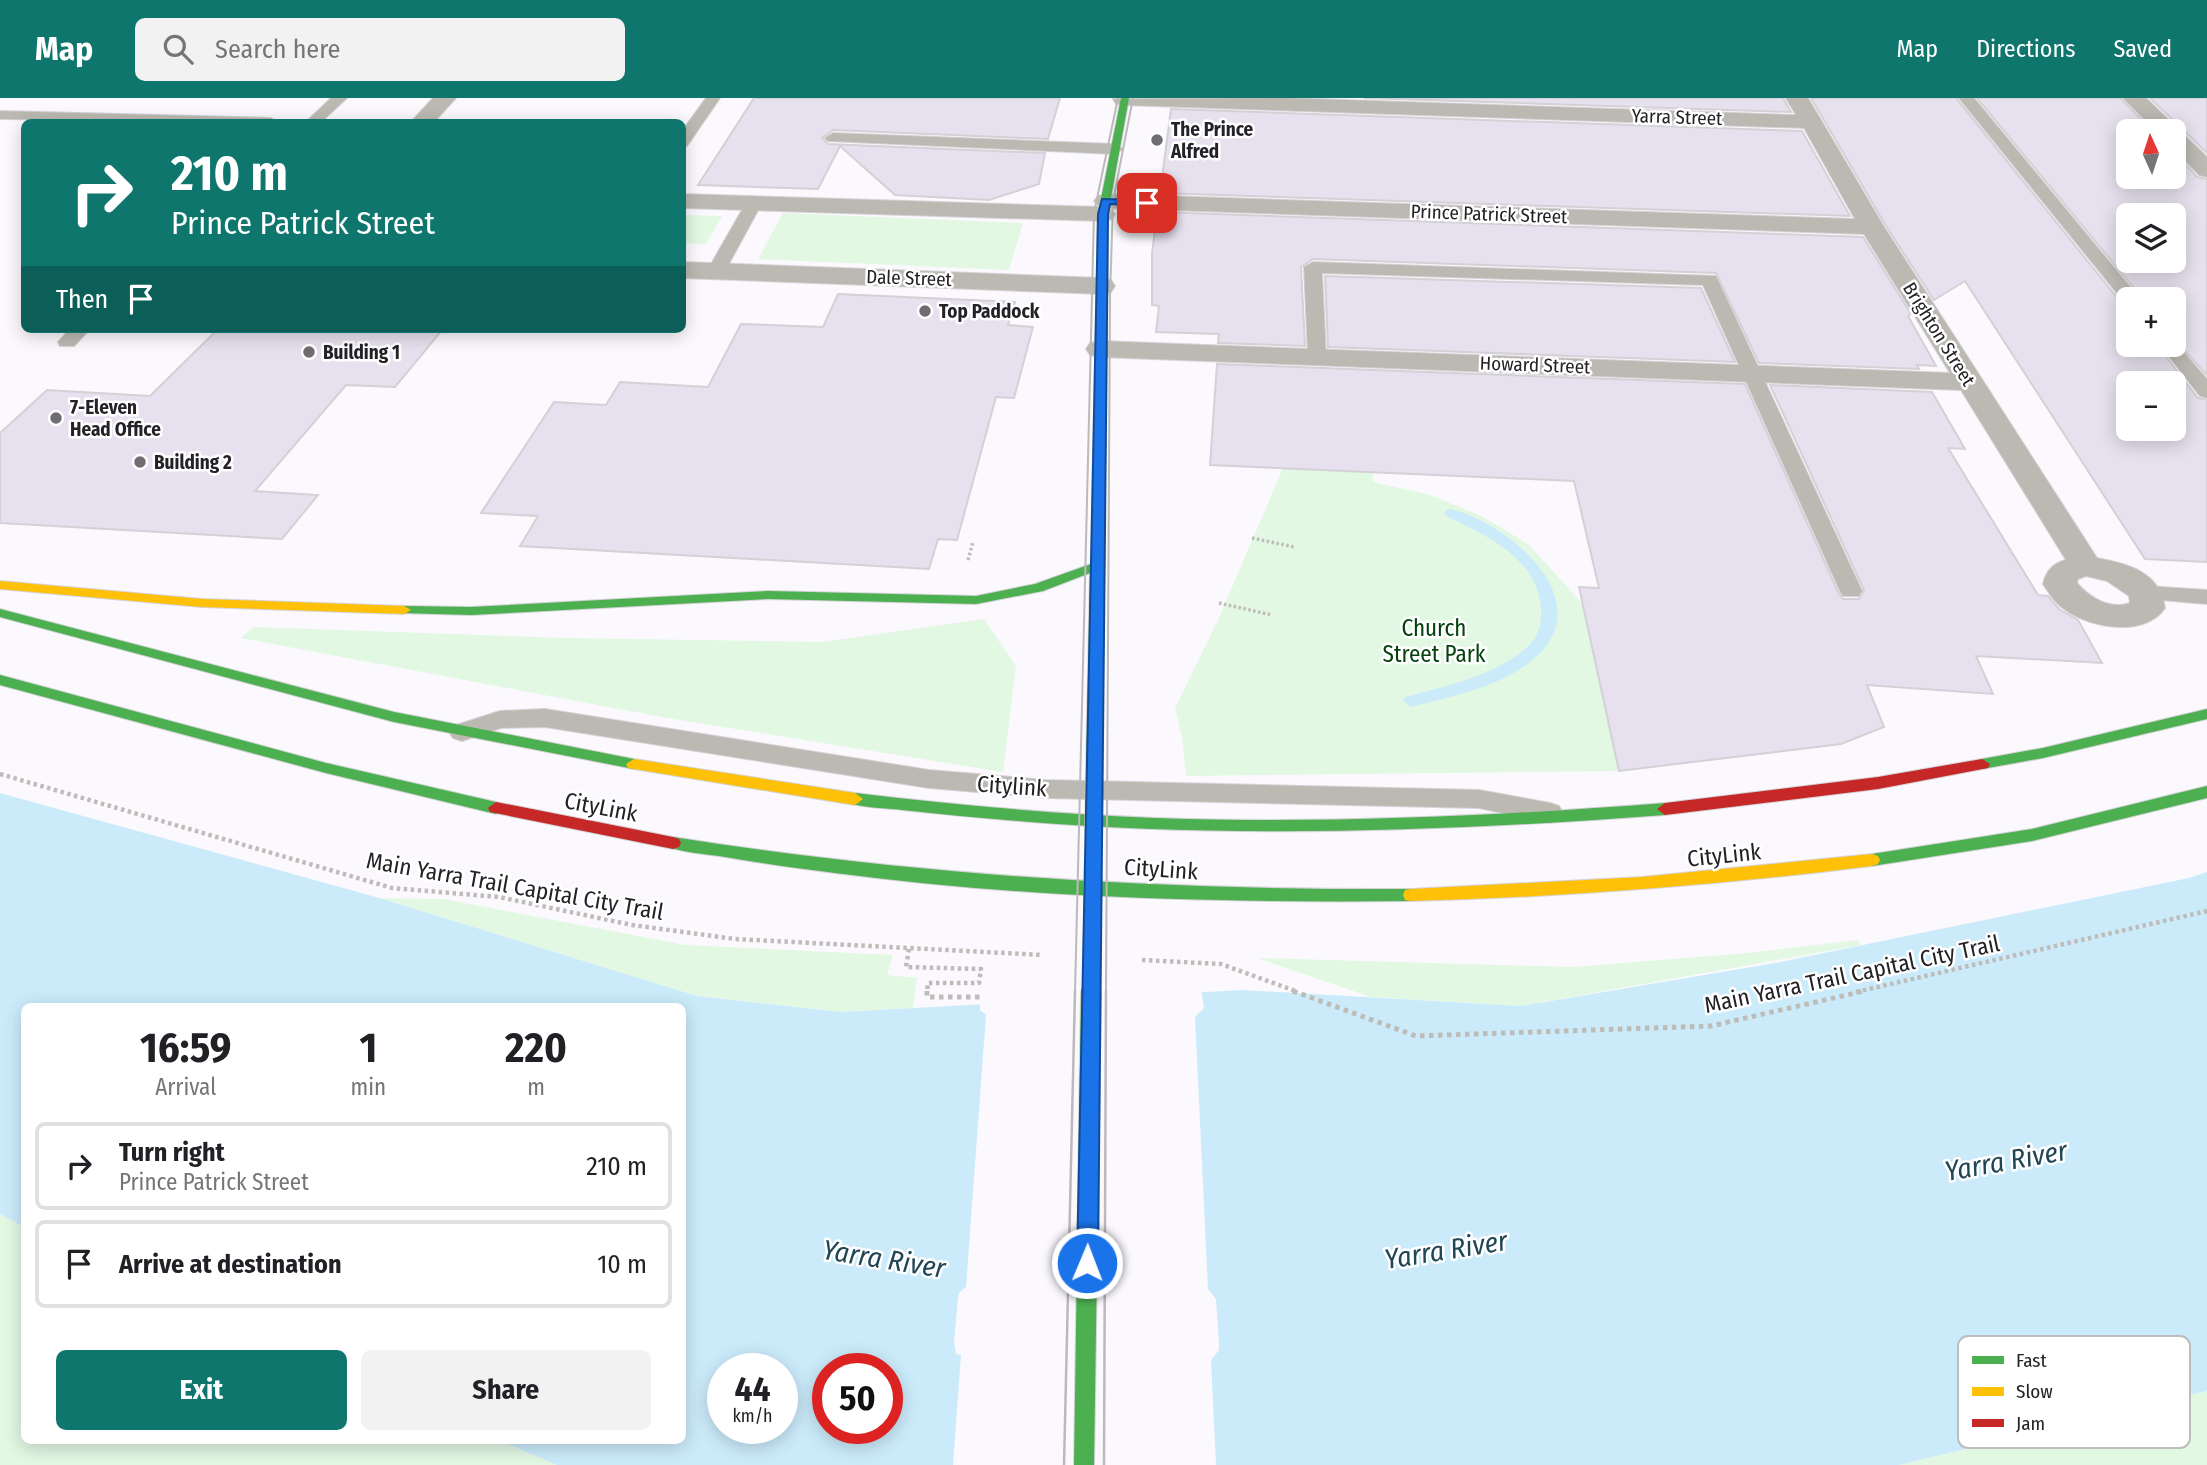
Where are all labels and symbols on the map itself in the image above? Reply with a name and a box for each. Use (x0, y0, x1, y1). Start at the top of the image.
street label: Yarra Street (1631, 104, 1723, 130)
place label: The Prince Alfred (1170, 118, 1254, 163)
north arrow (2116, 119, 2186, 189)
marker: The Prince Alfred (1149, 132, 1165, 148)
pin (1117, 173, 1177, 233)
street label: Prince Patrick Street (1410, 200, 1568, 228)
street label: Dale Street (866, 265, 953, 291)
street label: Brighton Street (1898, 278, 1980, 391)
place label: Top Paddock (939, 300, 1040, 323)
marker: Top Paddock (917, 303, 933, 319)
place label: Building 1 (323, 341, 400, 364)
marker: Building 1 (301, 344, 317, 360)
street label: Howard Street (1479, 352, 1591, 378)
place label: 7-Eleven Head Office (70, 396, 161, 441)
marker: 7-Eleven Head Office (48, 410, 64, 426)
place label: Building 2 (154, 451, 232, 474)
marker: Building 2 (132, 454, 148, 470)
park label: Church Street Park (1383, 614, 1486, 668)
street label: Citylink (976, 770, 1048, 802)
street label: CityLink (562, 786, 640, 828)
street label: CityLink (1686, 837, 1763, 873)
street label: Main Yarra Trail Capital City Trail (364, 846, 666, 926)
street label: CityLink (1123, 852, 1199, 886)
street label: Main Yarra Trail Capital City Trail (1702, 929, 2002, 1019)
water label: Yarra River (1942, 1134, 2071, 1188)
water label: Yarra River (1382, 1224, 1511, 1276)
position arrow (1050, 1226, 1124, 1300)
water label: Yarra River (820, 1233, 949, 1285)
legend (1958, 1336, 2190, 1448)
text: Fast (2016, 1349, 2047, 1372)
speed limit sign: 50 (812, 1353, 903, 1444)
text: Slow (2016, 1380, 2053, 1403)
text: Jam (2016, 1412, 2045, 1435)

